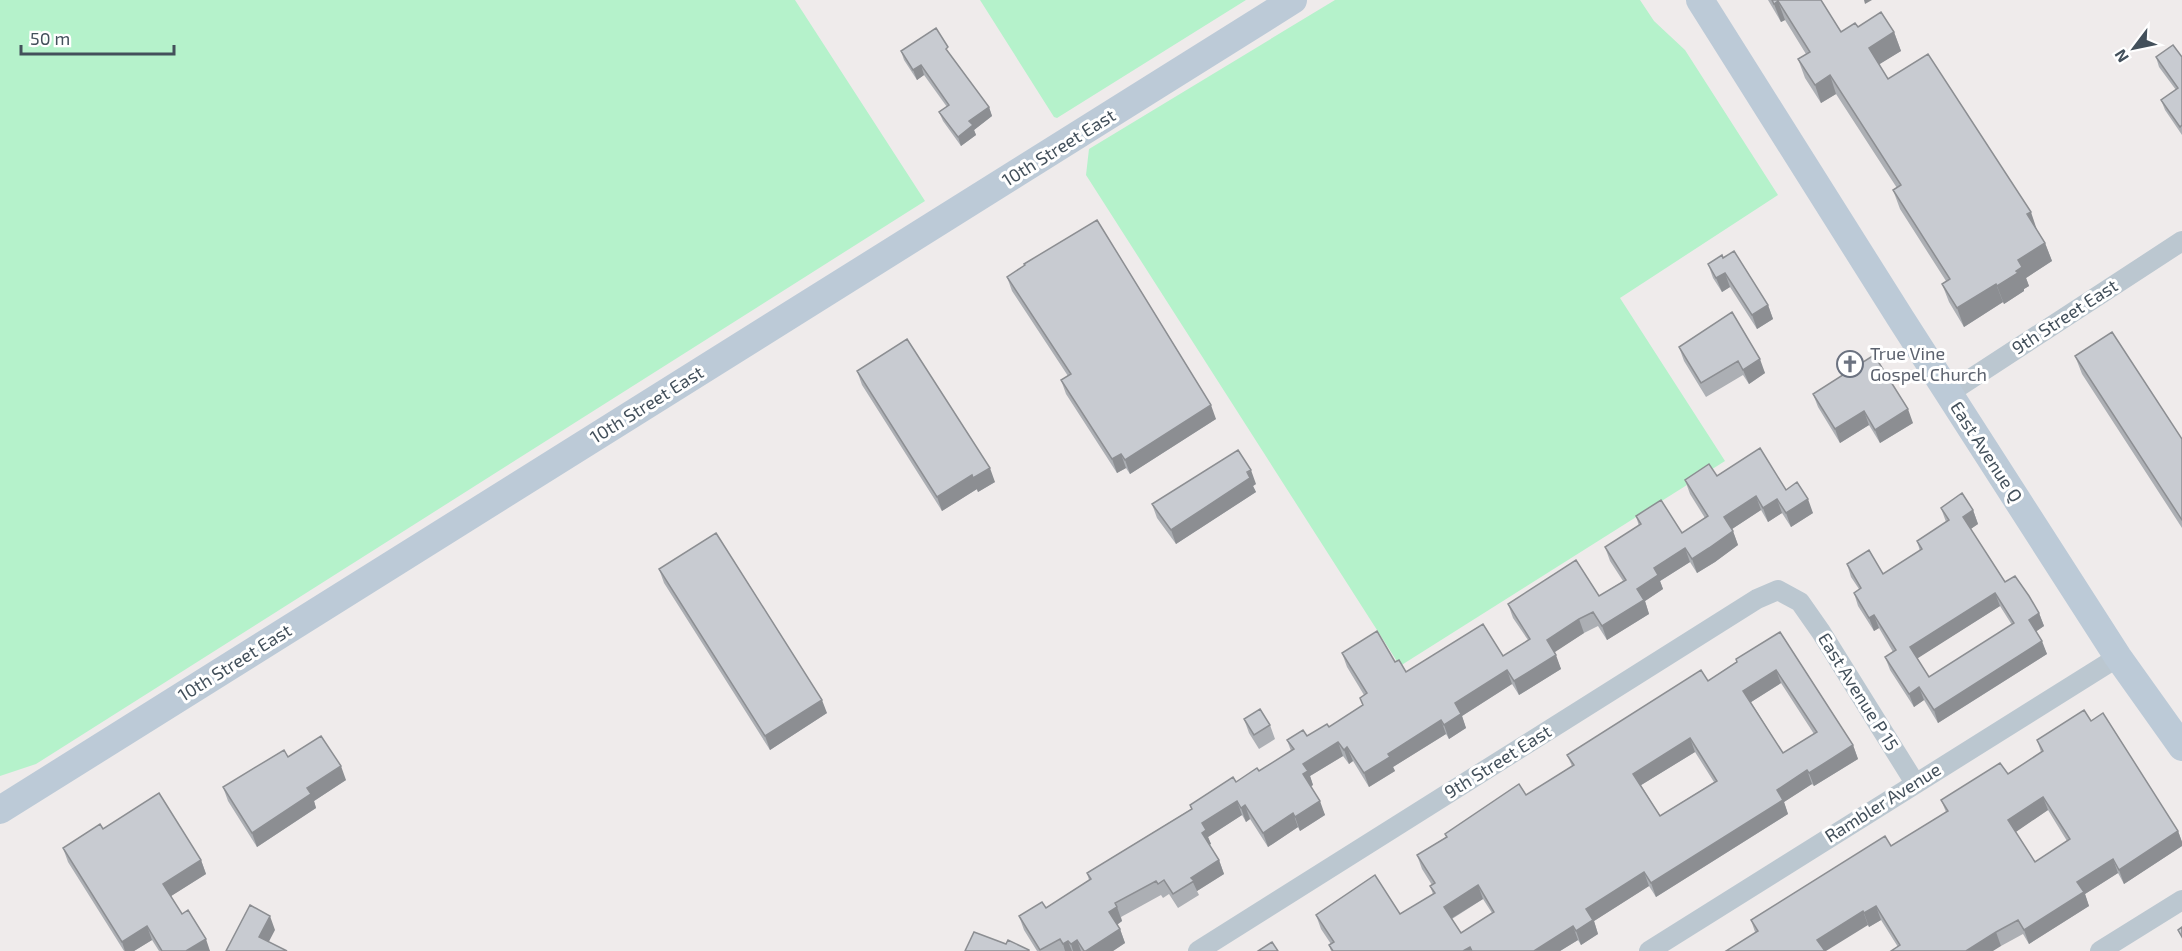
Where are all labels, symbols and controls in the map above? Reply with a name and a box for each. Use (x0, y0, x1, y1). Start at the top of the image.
scale bar (21, 18, 174, 56)
north arrow (2104, 18, 2164, 78)
text: 50 m (30, 27, 70, 49)
text: N (2110, 46, 2132, 66)
street label: 10th Street East (998, 103, 1119, 191)
street label: 9th Street East (2007, 274, 2122, 359)
place label: True Vine Gospel Church (1870, 342, 1987, 385)
church icon: True Vine Gospel Church (1835, 349, 1865, 379)
street label: 10th Street East (586, 360, 707, 448)
street label: East Avenue Q (1946, 397, 2028, 506)
street label: 10th Street East (174, 618, 295, 706)
street label: East Avenue P 15 (1814, 628, 1904, 755)
street label: 9th Street East (1440, 720, 1555, 803)
street label: Rambler Avenue (1820, 758, 1945, 847)

